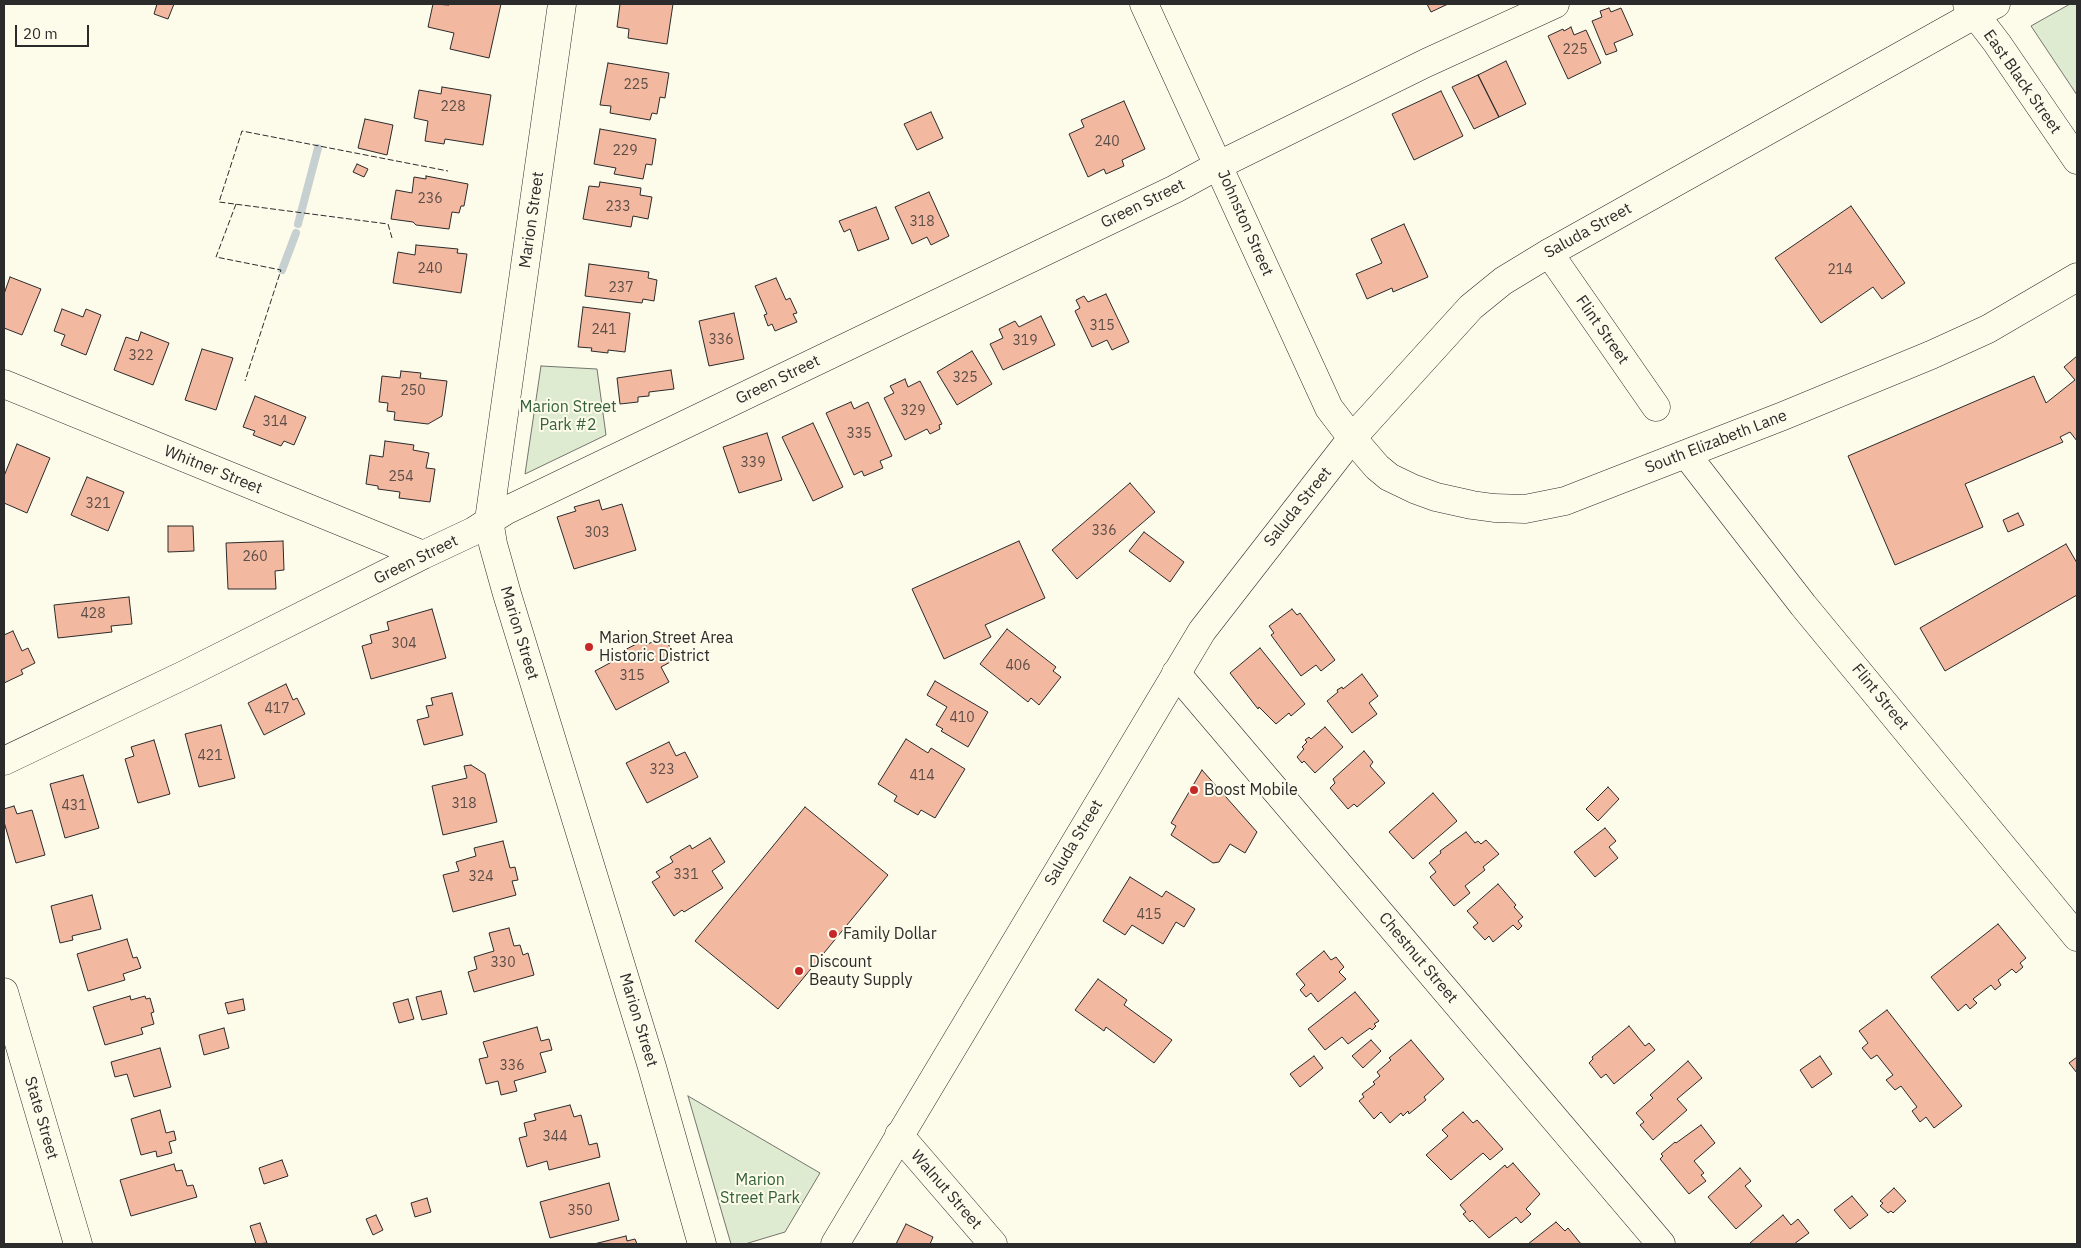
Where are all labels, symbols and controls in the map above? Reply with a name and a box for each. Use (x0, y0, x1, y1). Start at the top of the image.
scale bar (18, 15, 91, 47)
text: 20 m (23, 24, 58, 43)
street label: East Black Street (1979, 26, 2065, 138)
house number: 225 (1562, 42, 1588, 58)
house number: 225 (623, 77, 649, 93)
house number: 228 (440, 99, 466, 115)
house number: 240 (1094, 134, 1120, 150)
house number: 229 (612, 143, 638, 159)
street label: Johnston Street (1213, 167, 1277, 279)
street label: Marion Street (516, 171, 548, 269)
street label: Green Street (1098, 175, 1188, 233)
house number: 236 (417, 191, 443, 207)
house number: 233 (605, 199, 631, 215)
street label: Saluda Street (1541, 199, 1635, 263)
house number: 318 (909, 214, 935, 230)
house number: 240 (417, 261, 443, 277)
house number: 214 (1827, 262, 1853, 278)
house number: 237 (608, 280, 634, 296)
street label: Flint Street (1571, 292, 1633, 368)
house number: 315 (1089, 318, 1115, 334)
house number: 241 (591, 322, 617, 338)
house number: 336 (708, 332, 734, 348)
house number: 319 (1012, 333, 1038, 349)
house number: 322 (128, 348, 154, 364)
street label: Green Street (733, 351, 823, 409)
house number: 325 (952, 370, 978, 386)
house number: 250 (400, 383, 426, 399)
park label: Marion Street Park #2 (519, 397, 617, 435)
house number: 329 (900, 403, 926, 419)
street label: South Elizabeth Lane (1642, 406, 1790, 478)
house number: 314 (262, 414, 288, 430)
house number: 335 (846, 426, 872, 442)
street label: Whitner Street (161, 442, 265, 498)
house number: 339 (740, 455, 766, 471)
street label: Saluda Street (1260, 463, 1336, 551)
house number: 254 (388, 469, 414, 485)
house number: 321 (85, 496, 111, 512)
house number: 336 (1091, 523, 1117, 539)
house number: 303 (584, 525, 610, 541)
street label: Green Street (371, 531, 461, 589)
house number: 260 (242, 549, 268, 565)
street label: Marion Street (496, 584, 542, 682)
house number: 428 (80, 606, 106, 622)
place label: Marion Street Area Historic District (599, 628, 733, 666)
house number: 304 (391, 636, 417, 652)
marker: Marion Street Area Historic District (583, 641, 595, 653)
house number: 406 (1005, 658, 1031, 674)
street label: Flint Street (1847, 660, 1913, 734)
house number: 315 (619, 668, 645, 684)
house number: 417 (264, 701, 290, 717)
house number: 410 (949, 710, 975, 726)
house number: 421 (197, 748, 223, 764)
house number: 323 (649, 762, 675, 778)
house number: 414 (909, 768, 935, 784)
place label: Boost Mobile (1204, 780, 1298, 800)
marker: Boost Mobile (1188, 784, 1200, 796)
house number: 318 (451, 796, 477, 812)
street label: Saluda Street (1041, 797, 1107, 889)
house number: 431 (61, 798, 87, 814)
house number: 331 (673, 867, 699, 883)
house number: 324 (468, 869, 494, 885)
house number: 415 (1136, 907, 1162, 923)
street label: Chestnut Street (1374, 909, 1462, 1007)
place label: Family Dollar (843, 924, 937, 944)
marker: Family Dollar (827, 928, 839, 940)
place label: Discount Beauty Supply (809, 952, 912, 990)
house number: 330 (490, 955, 516, 971)
marker: Discount Beauty Supply (793, 965, 805, 977)
street label: Marion Street (615, 971, 661, 1069)
house number: 336 (499, 1058, 525, 1074)
street label: State Street (20, 1074, 62, 1162)
house number: 344 (542, 1129, 568, 1145)
street label: Walnut Street (906, 1147, 986, 1233)
park label: Marion Street Park (720, 1170, 800, 1208)
house number: 350 (567, 1203, 593, 1219)

